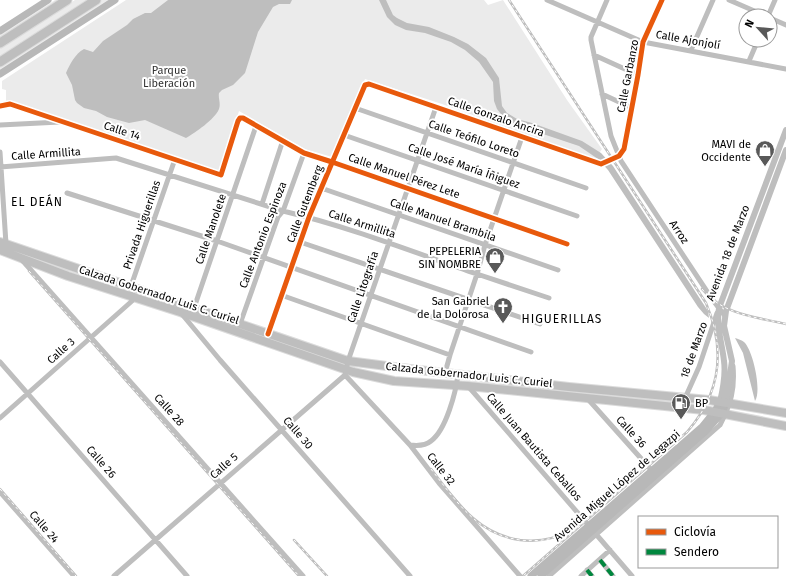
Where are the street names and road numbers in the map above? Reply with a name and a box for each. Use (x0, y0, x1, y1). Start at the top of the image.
street label: Calle Ajonjolí (655, 28, 721, 52)
street label: Calle Garbanzo (615, 38, 641, 114)
street label: Calle Gonzalo Ancira (446, 94, 546, 140)
street label: Calle Teófilo Loreto (427, 117, 521, 161)
street label: Calle 14 (102, 119, 142, 143)
street label: Calle José María Íñiguez (406, 140, 522, 191)
street label: Calle Armillita (11, 145, 81, 163)
street label: Calle Manuel Pérez Lete (346, 151, 462, 201)
street label: Calle Gutemberg (284, 163, 326, 245)
street label: Privada Higuerillas (121, 179, 163, 271)
street label: Calle Antonio Espinoza (237, 180, 289, 290)
street label: Calle Manolete (193, 192, 229, 266)
street label: Calle Manuel Brambila (388, 196, 498, 244)
street label: Avenida 18 de Marzo (704, 203, 752, 303)
street label: Calle Armillita (327, 207, 397, 241)
street label: Arroz (667, 218, 692, 246)
street label: Calle Litografía (345, 249, 381, 325)
street label: Calzada Gobernador Luis C. Curiel (77, 263, 241, 327)
street label: 18 de Marzo (678, 320, 710, 380)
street label: Calle 3 (44, 335, 78, 367)
street label: Calzada Gobernador Luis C. Curiel (385, 360, 553, 390)
street label: Calle Juan Bautista Ceballos (484, 390, 584, 504)
street label: Calle 28 (151, 391, 187, 429)
street label: Calle 36 (613, 413, 649, 451)
street label: Calle 30 (280, 414, 316, 452)
street label: Avenida Miguel López de Legazpi (551, 428, 683, 544)
street label: Calle 26 (83, 443, 119, 481)
street label: Calle 5 (207, 450, 241, 482)
street label: Calle 32 (424, 450, 458, 488)
street label: Calle 24 (27, 508, 62, 546)

